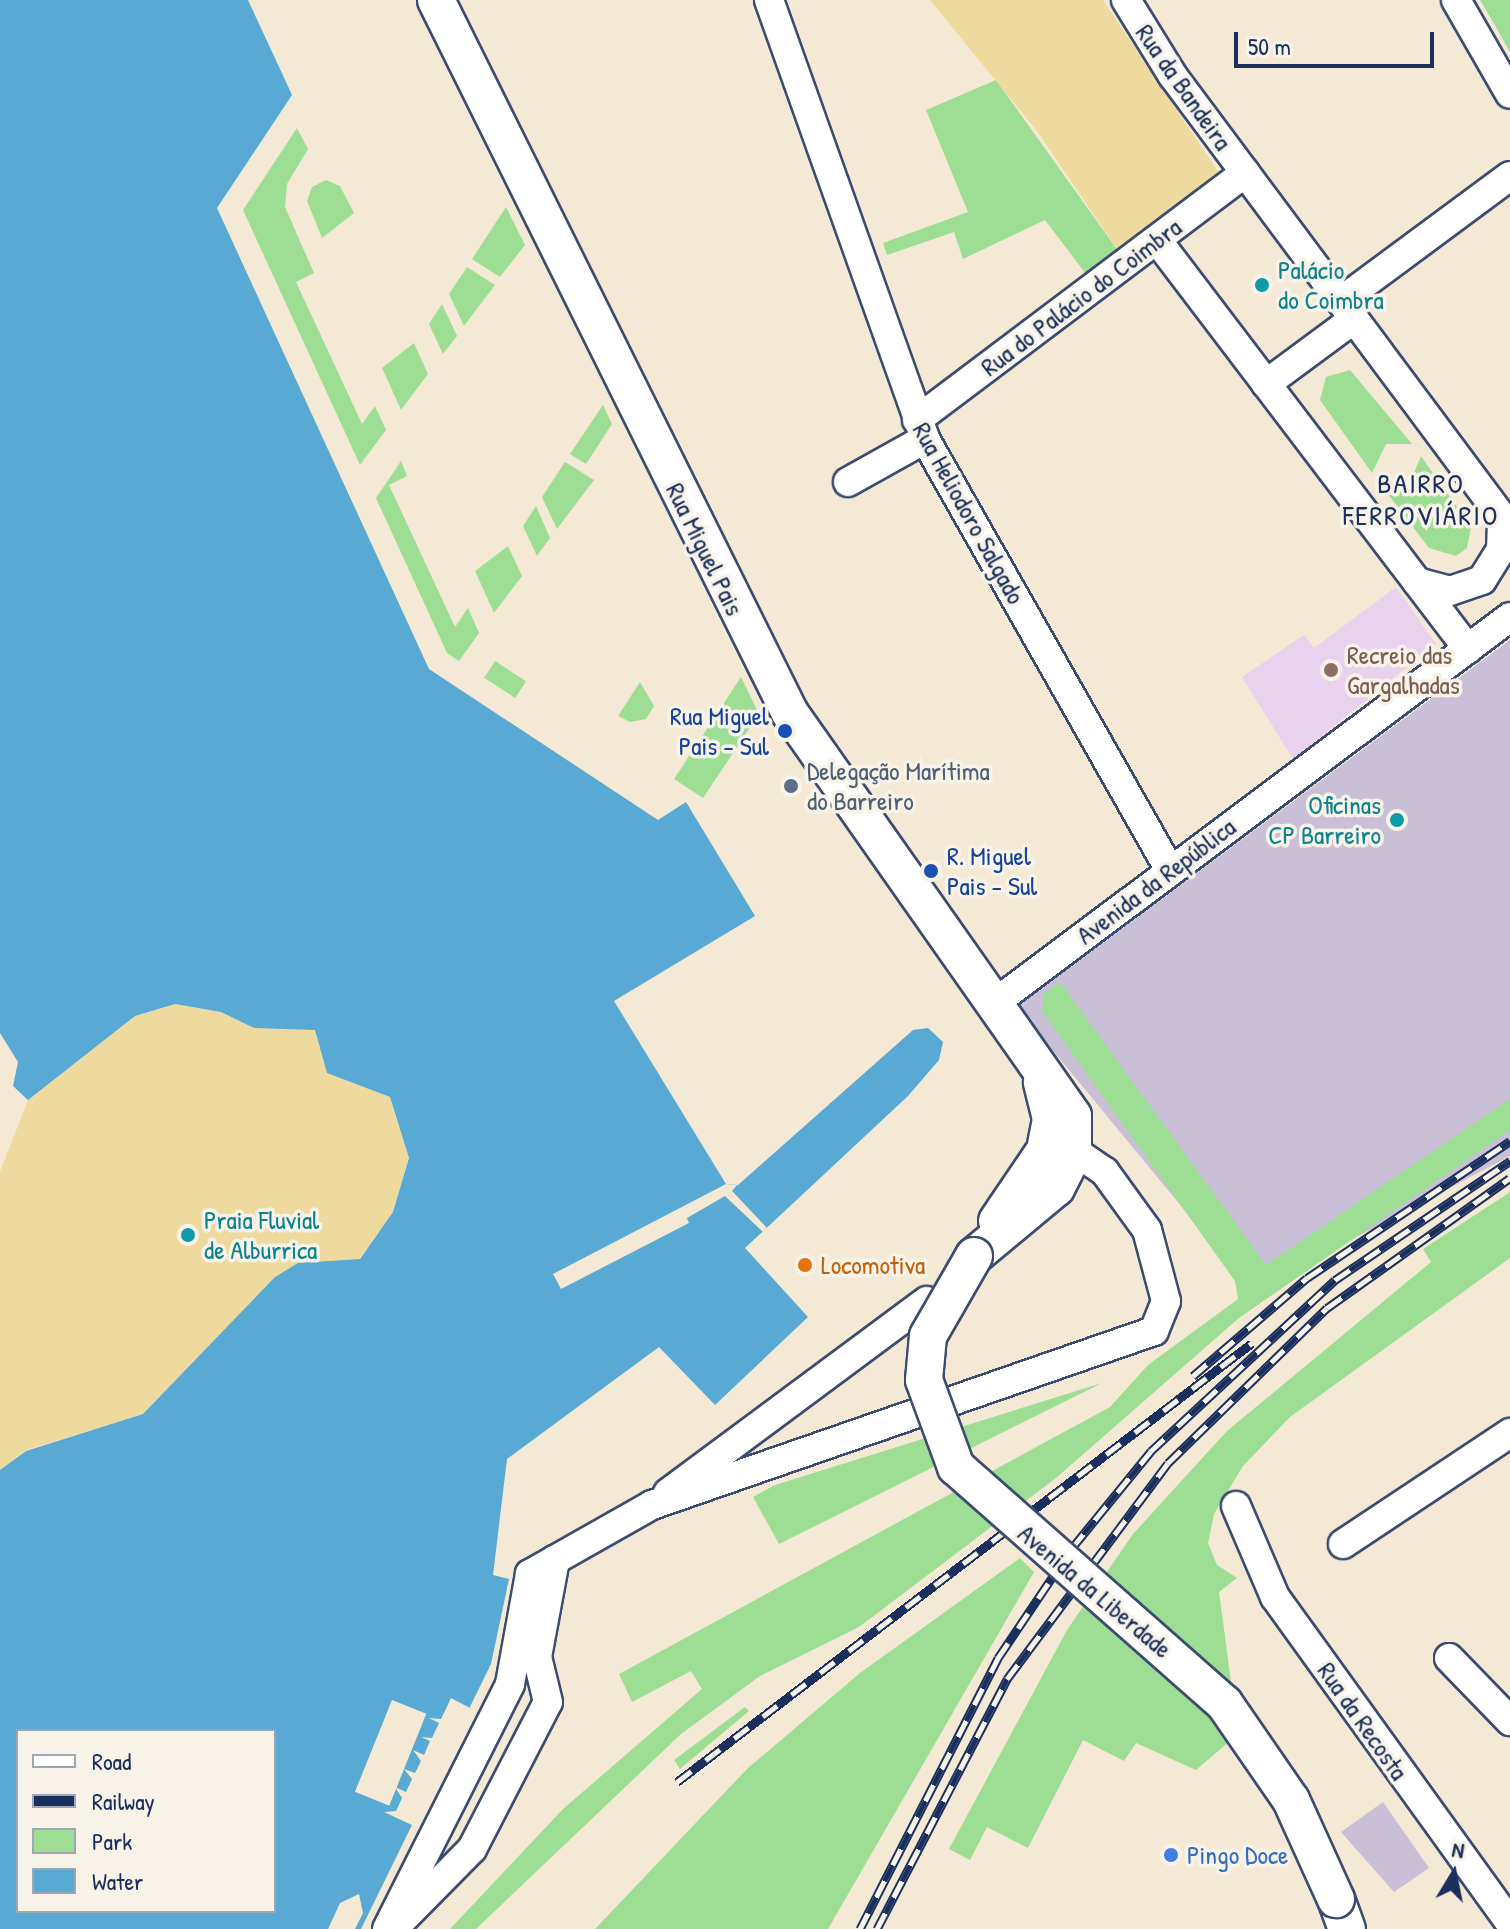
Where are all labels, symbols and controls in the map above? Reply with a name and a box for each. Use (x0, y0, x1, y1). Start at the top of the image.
scale bar (1238, 16, 1438, 66)
street label: Rua da Bandeira (1129, 18, 1239, 156)
text: 50 m (1248, 30, 1291, 62)
street label: Rua do Palácio do Coimbra (975, 211, 1187, 383)
place label: Palácio do Coimbra (1278, 254, 1384, 316)
marker: Palácio do Coimbra (1253, 276, 1271, 294)
street label: Rua Heliodoro Salgado (906, 417, 1032, 609)
district label: BAIRRO FERROVIÁRIO (1343, 466, 1499, 532)
street label: Rua Miguel Pais (660, 478, 750, 620)
place label: Recreio das Gargalhadas (1347, 639, 1460, 700)
marker: Recreio das Gargalhadas (1322, 661, 1340, 679)
place label: Rua Miguel Pais - Sul (670, 700, 769, 762)
marker: Rua Miguel Pais - Sul (776, 722, 794, 740)
place label: Delegação Marítima do Barreiro (807, 755, 990, 816)
marker: Delegação Marítima do Barreiro (782, 777, 800, 795)
place label: Oficinas CP Barreiro (1268, 789, 1381, 850)
street label: Avenida da República (1070, 811, 1242, 951)
marker: Oficinas CP Barreiro (1388, 811, 1406, 829)
place label: R. Miguel Pais - Sul (947, 840, 1037, 902)
marker: R. Miguel Pais - Sul (922, 862, 940, 880)
place label: Praia Fluvial de Alburrica (204, 1204, 319, 1266)
marker: Praia Fluvial de Alburrica (179, 1226, 197, 1244)
place label: Locomotiva (821, 1249, 925, 1281)
marker: Locomotiva (796, 1256, 814, 1274)
street label: Avenida da Liberdade (1012, 1518, 1178, 1664)
street label: Rua da Recosta (1311, 1656, 1415, 1786)
legend (16, 1729, 276, 1913)
text: Road (92, 1745, 131, 1777)
text: Railway (92, 1785, 155, 1817)
text: Park (92, 1825, 132, 1857)
north arrow (1414, 1833, 1494, 1913)
text: N (1450, 1834, 1467, 1865)
place label: Pingo Doce (1187, 1839, 1288, 1871)
marker: Pingo Doce (1162, 1846, 1180, 1864)
text: Water (92, 1865, 143, 1897)

